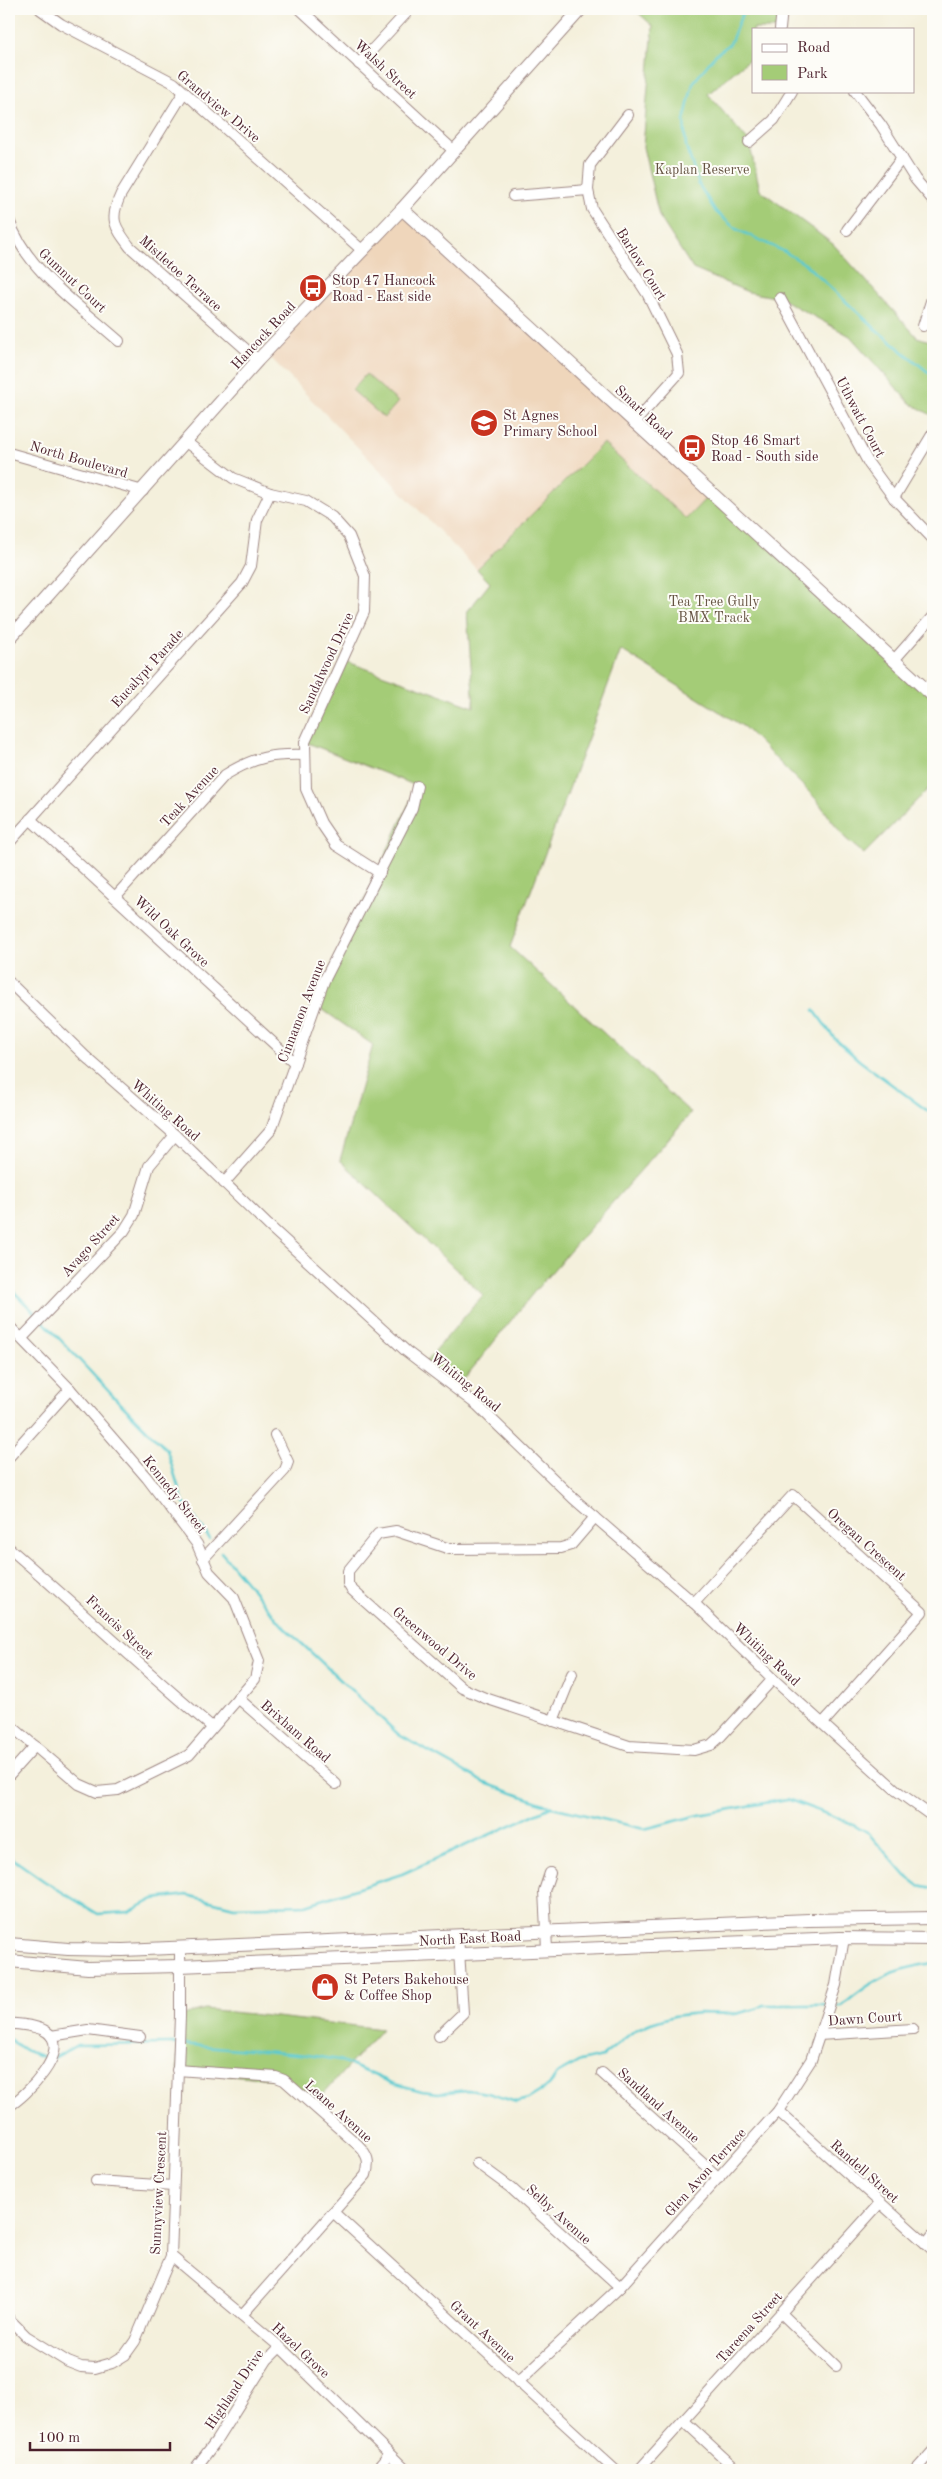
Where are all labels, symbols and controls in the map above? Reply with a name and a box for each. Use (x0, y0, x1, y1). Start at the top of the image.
legend (752, 28, 914, 92)
street label: Walsh Street (352, 38, 419, 102)
text: Road (797, 41, 831, 56)
text: Park (797, 67, 828, 82)
street label: Grandview Drive (174, 68, 263, 145)
park label: Kaplan Reserve (655, 163, 749, 177)
street label: Barlow Court (613, 226, 669, 303)
street label: Mistletoe Terrace (137, 233, 224, 314)
street label: Gumnut Court (36, 246, 109, 316)
bus stop icon: Stop 47 Hancock Road - East side (298, 273, 328, 303)
place label: Stop 47 Hancock Road - East side (332, 274, 436, 304)
street label: Hancock Road (229, 299, 299, 372)
street label: Uthwatt Court (833, 375, 887, 460)
street label: Smart Road (612, 383, 675, 443)
school or university icon: St Agnes Primary School (469, 408, 499, 438)
place label: St Agnes Primary School (503, 409, 597, 439)
bus stop icon: Stop 46 Smart Road - South side (677, 433, 707, 463)
place label: Stop 46 Smart Road - South side (711, 434, 818, 464)
street label: North Boulevard (28, 439, 129, 481)
park label: Tea Tree Gully BMX Track (668, 595, 760, 625)
street label: Sandalwood Drive (297, 611, 357, 716)
street label: Eucalypt Parade (109, 627, 186, 710)
street label: Teak Avenue (158, 763, 221, 830)
street label: Wild Oak Grove (131, 894, 211, 970)
street label: Cinnamon Avenue (276, 958, 328, 1065)
street label: Whiting Road (129, 1078, 202, 1144)
street label: Avago Street (59, 1211, 123, 1280)
street label: Whiting Road (428, 1351, 503, 1415)
street label: Kennedy Street (140, 1453, 209, 1536)
street label: Oregan Crescent (824, 1506, 908, 1584)
street label: Francis Street (83, 1593, 156, 1662)
street label: Greenwood Drive (390, 1605, 479, 1683)
street label: Whiting Road (730, 1621, 802, 1689)
street label: Brixham Road (258, 1698, 333, 1766)
street label: North East Road (418, 1929, 522, 1949)
shop icon: St Peters Bakehouse & Coffee Shop (310, 1972, 340, 2002)
place label: St Peters Bakehouse & Coffee Shop (344, 1973, 469, 2003)
street label: Dawn Court (828, 2009, 903, 2029)
street label: Sandland Avenue (615, 2066, 702, 2146)
street label: Leane Avenue (302, 2078, 375, 2145)
street label: Glen Avon Terrace (663, 2126, 749, 2219)
street label: Sunnyview Crescent (149, 2131, 169, 2255)
street label: Randell Street (827, 2137, 901, 2206)
street label: Selby Avenue (523, 2182, 593, 2247)
street label: Tareena Street (714, 2289, 785, 2366)
street label: Grant Avenue (447, 2298, 518, 2365)
street label: Hazel Grove (269, 2321, 332, 2381)
street label: Highland Drive (203, 2347, 267, 2432)
scale bar (30, 2419, 170, 2451)
text: 100 m (38, 2431, 80, 2446)

